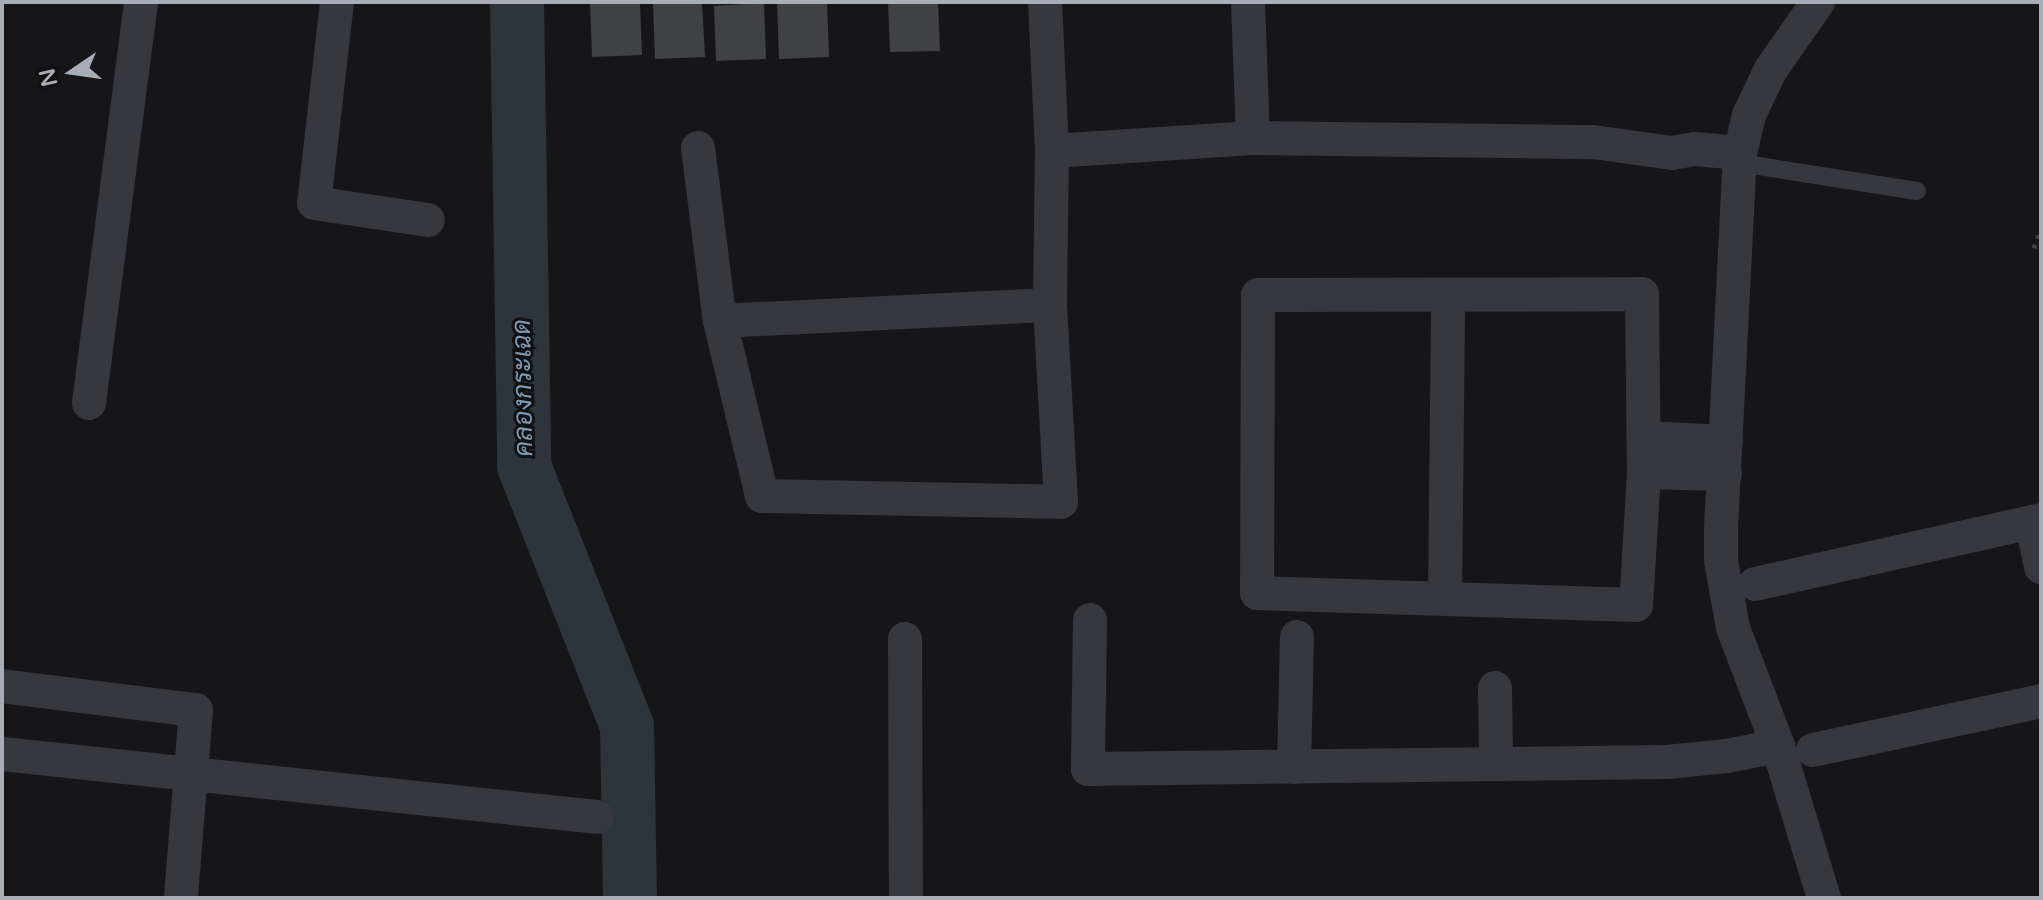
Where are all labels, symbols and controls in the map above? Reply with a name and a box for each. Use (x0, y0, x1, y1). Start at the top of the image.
north arrow (32, 32, 112, 112)
text: N (34, 66, 63, 89)
water label: คลองกระเฉด (506, 319, 540, 457)

